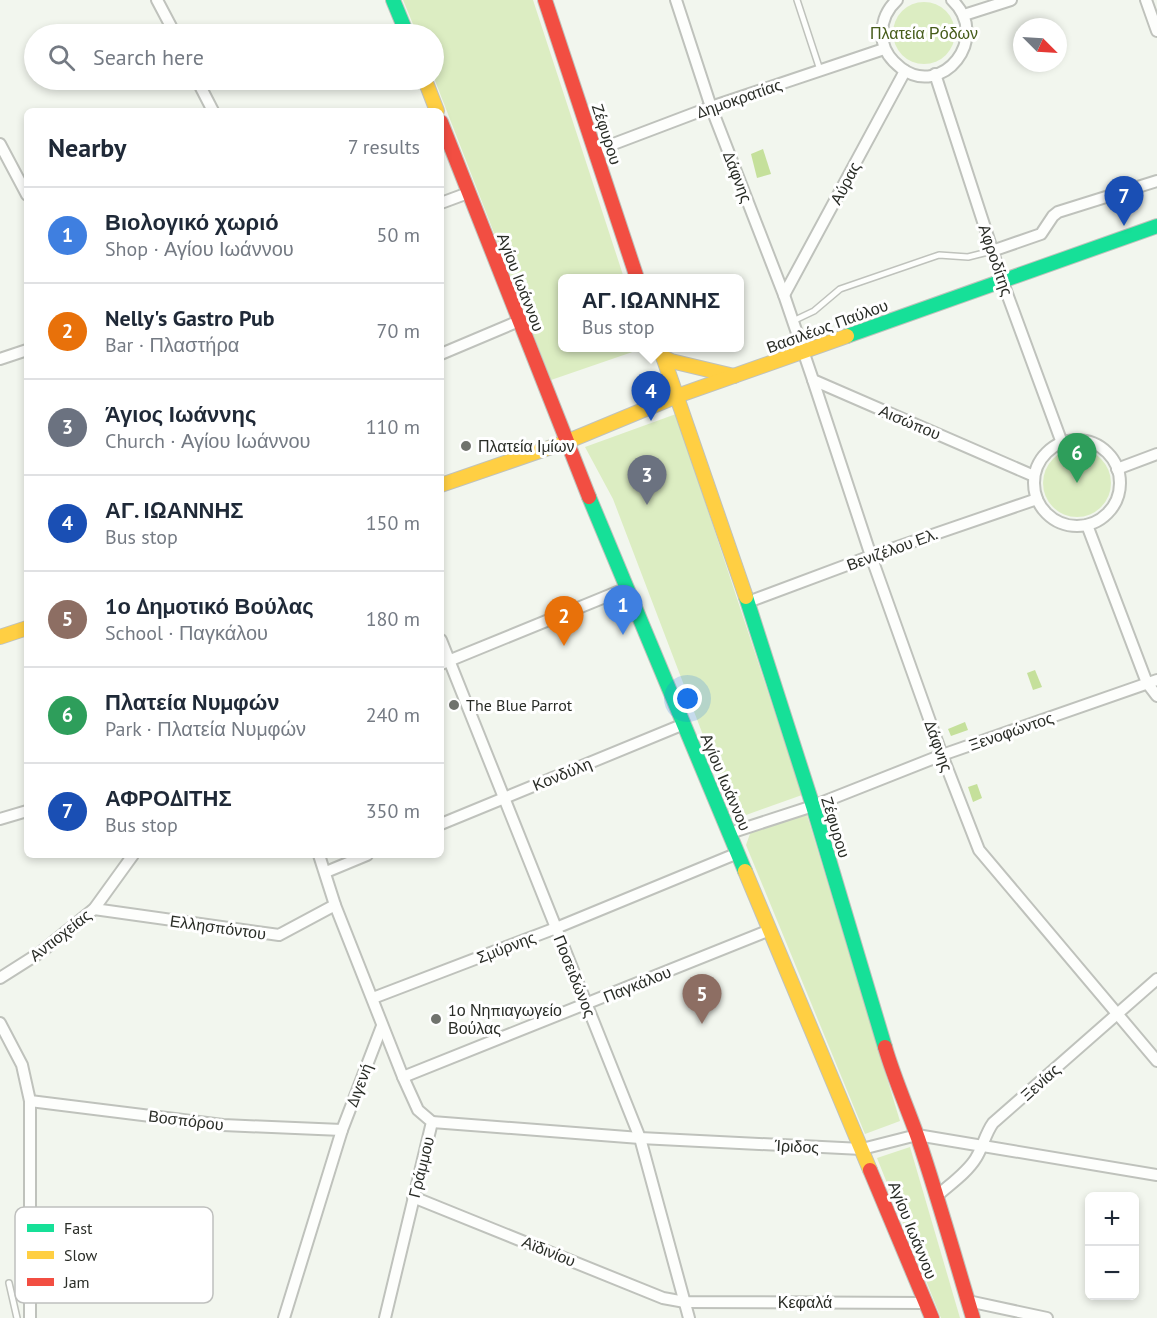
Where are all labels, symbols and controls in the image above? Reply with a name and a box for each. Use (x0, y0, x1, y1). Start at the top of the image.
north arrow (1013, 18, 1067, 72)
park label: Πλατεία Ρόδων (870, 23, 978, 43)
search box (24, 24, 444, 90)
icon: search (45, 41, 78, 74)
text: Search here (93, 43, 204, 71)
street label: Δημοκρατίας (694, 74, 785, 122)
street label: Ζέφυρου (588, 101, 626, 167)
text: Nearby (48, 131, 126, 164)
text: 7 results (348, 134, 420, 160)
street label: Δάφνης (719, 149, 757, 206)
street label: Αύρας (825, 158, 865, 208)
pin: 7 (1104, 176, 1144, 226)
text: Βιολογικό χωριό (105, 208, 279, 236)
text: 1 (62, 222, 73, 248)
text: 50 m (377, 222, 420, 248)
street label: Αφροδίτης (974, 222, 1018, 299)
street label: Αγίου Ιωάννου (493, 230, 549, 334)
text: Shop · Αγίου Ιωάννου (105, 236, 294, 262)
popup (558, 274, 744, 352)
text: ΑΓ. ΙΩΑΝΝΗΣ (582, 286, 720, 314)
street label: Βασιλέως Παύλου (763, 295, 891, 357)
text: Nelly's Gastro Pub (105, 304, 275, 332)
text: Bus stop (582, 314, 654, 340)
text: 2 (62, 318, 73, 344)
text: 70 m (377, 318, 420, 344)
text: Bar · Πλαστήρα (105, 332, 239, 358)
pin: 4 (632, 372, 670, 421)
text: Άγιος Ιωάννης (105, 400, 256, 428)
street label: Αισώπου (876, 400, 944, 444)
text: 3 (62, 414, 73, 440)
text: 110 m (366, 414, 420, 440)
text: Church · Αγίου Ιωάννου (105, 428, 311, 454)
pin: 6 (1058, 434, 1096, 483)
place label: Πλατεία Ιμίων (478, 436, 574, 456)
marker: Πλατεία Ιμίων (459, 439, 473, 453)
pin: 3 (628, 456, 666, 505)
text: ΑΓ. ΙΩΑΝΝΗΣ (105, 496, 244, 524)
text: 4 (62, 510, 73, 536)
text: 150 m (366, 510, 420, 536)
street label: Βενιζέλου Ελ. (844, 523, 940, 575)
text: Bus stop (105, 524, 178, 550)
pin: 1 (604, 586, 642, 635)
text: 1ο Δημοτικό Βούλας (105, 592, 314, 620)
pin: 2 (544, 596, 584, 646)
text: 5 (62, 606, 73, 632)
text: 180 m (366, 606, 420, 632)
text: School · Παγκάλου (105, 620, 268, 646)
your location (673, 684, 702, 713)
text: Πλατεία Νυμφών (105, 688, 280, 716)
place label: The Blue Parrot (466, 695, 573, 715)
marker: The Blue Parrot (447, 698, 461, 712)
text: 6 (62, 702, 73, 728)
text: 240 m (366, 702, 420, 728)
street label: Ξενοφώντος (966, 707, 1056, 755)
text: Park · Πλατεία Νυμφών (105, 716, 306, 742)
street label: Δάφνης (920, 718, 958, 775)
street label: Αγίου Ιωάννου (697, 730, 755, 834)
street label: Κονδύλη (530, 753, 594, 795)
text: ΑΦΡΟΔΙΤΗΣ (105, 784, 232, 812)
street label: Ζέφυρου (817, 794, 855, 860)
text: 7 (62, 798, 73, 824)
text: 350 m (366, 798, 420, 824)
text: Bus stop (105, 812, 178, 838)
street label: Αντιοχείας (25, 905, 95, 965)
street label: Ελλησπόντου (169, 910, 267, 944)
street label: Σμύρνης (474, 927, 538, 967)
street label: Ποσειδώνος (549, 932, 601, 1020)
street label: Παγκάλου (600, 961, 674, 1007)
pin: 5 (682, 974, 722, 1024)
place label: 1ο Νηπιαγωγείο Βούλας (448, 1000, 562, 1038)
marker: 1ο Νηπιαγωγείο Βούλας (429, 1012, 443, 1026)
street label: Ξενίας (1016, 1059, 1064, 1105)
street label: Διγενή (342, 1061, 376, 1109)
street label: Βοσπόρου (147, 1105, 225, 1135)
street label: Γράμμου (404, 1134, 438, 1200)
street label: Ίριδος (773, 1135, 820, 1157)
street label: Αγίου Ιωάννου (884, 1178, 942, 1282)
map controls (1085, 1192, 1139, 1300)
button: + (1085, 1192, 1139, 1246)
legend (15, 1207, 213, 1303)
text: Fast (64, 1218, 93, 1238)
street label: Αϊδινίου (519, 1231, 579, 1271)
text: Slow (64, 1245, 98, 1265)
button: − (1085, 1246, 1139, 1300)
text: Jam (63, 1272, 90, 1292)
street label: Κεφαλά (778, 1292, 832, 1312)

